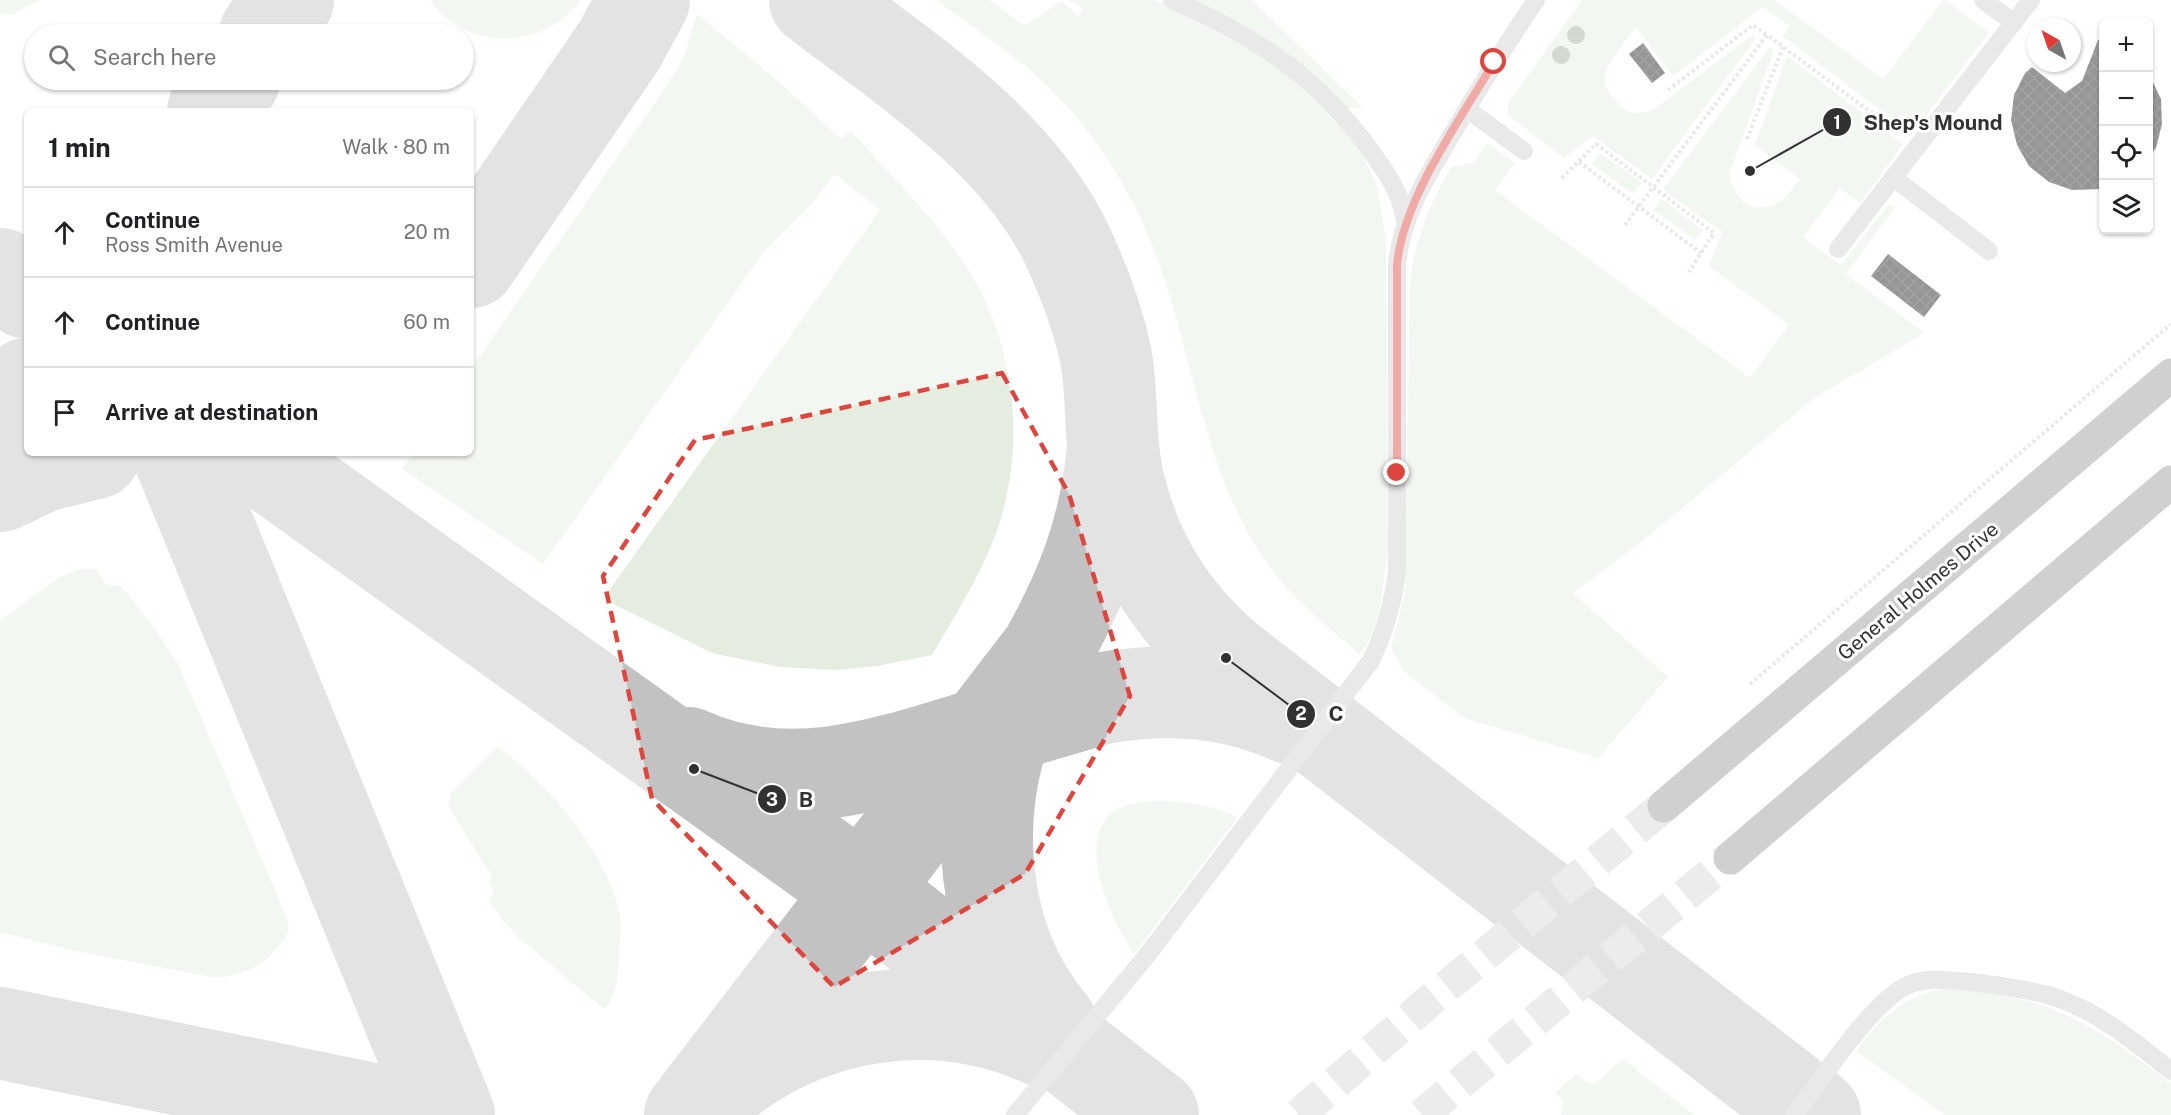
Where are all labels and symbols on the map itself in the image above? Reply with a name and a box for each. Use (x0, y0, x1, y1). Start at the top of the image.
north arrow (2027, 18, 2081, 72)
route start (1480, 48, 1506, 74)
callout: Shep's Mound (1822, 103, 2015, 142)
text: Shep's Mound (1863, 110, 2003, 135)
text: 1 (1833, 112, 1841, 133)
route end (1383, 459, 1409, 485)
street label: General Holmes Drive (1833, 517, 2003, 665)
callout: C (1286, 694, 1355, 733)
text: C (1328, 701, 1344, 726)
text: 2 (1295, 703, 1307, 724)
callout: B (757, 780, 825, 819)
text: B (799, 787, 813, 812)
text: 3 (766, 789, 778, 810)

